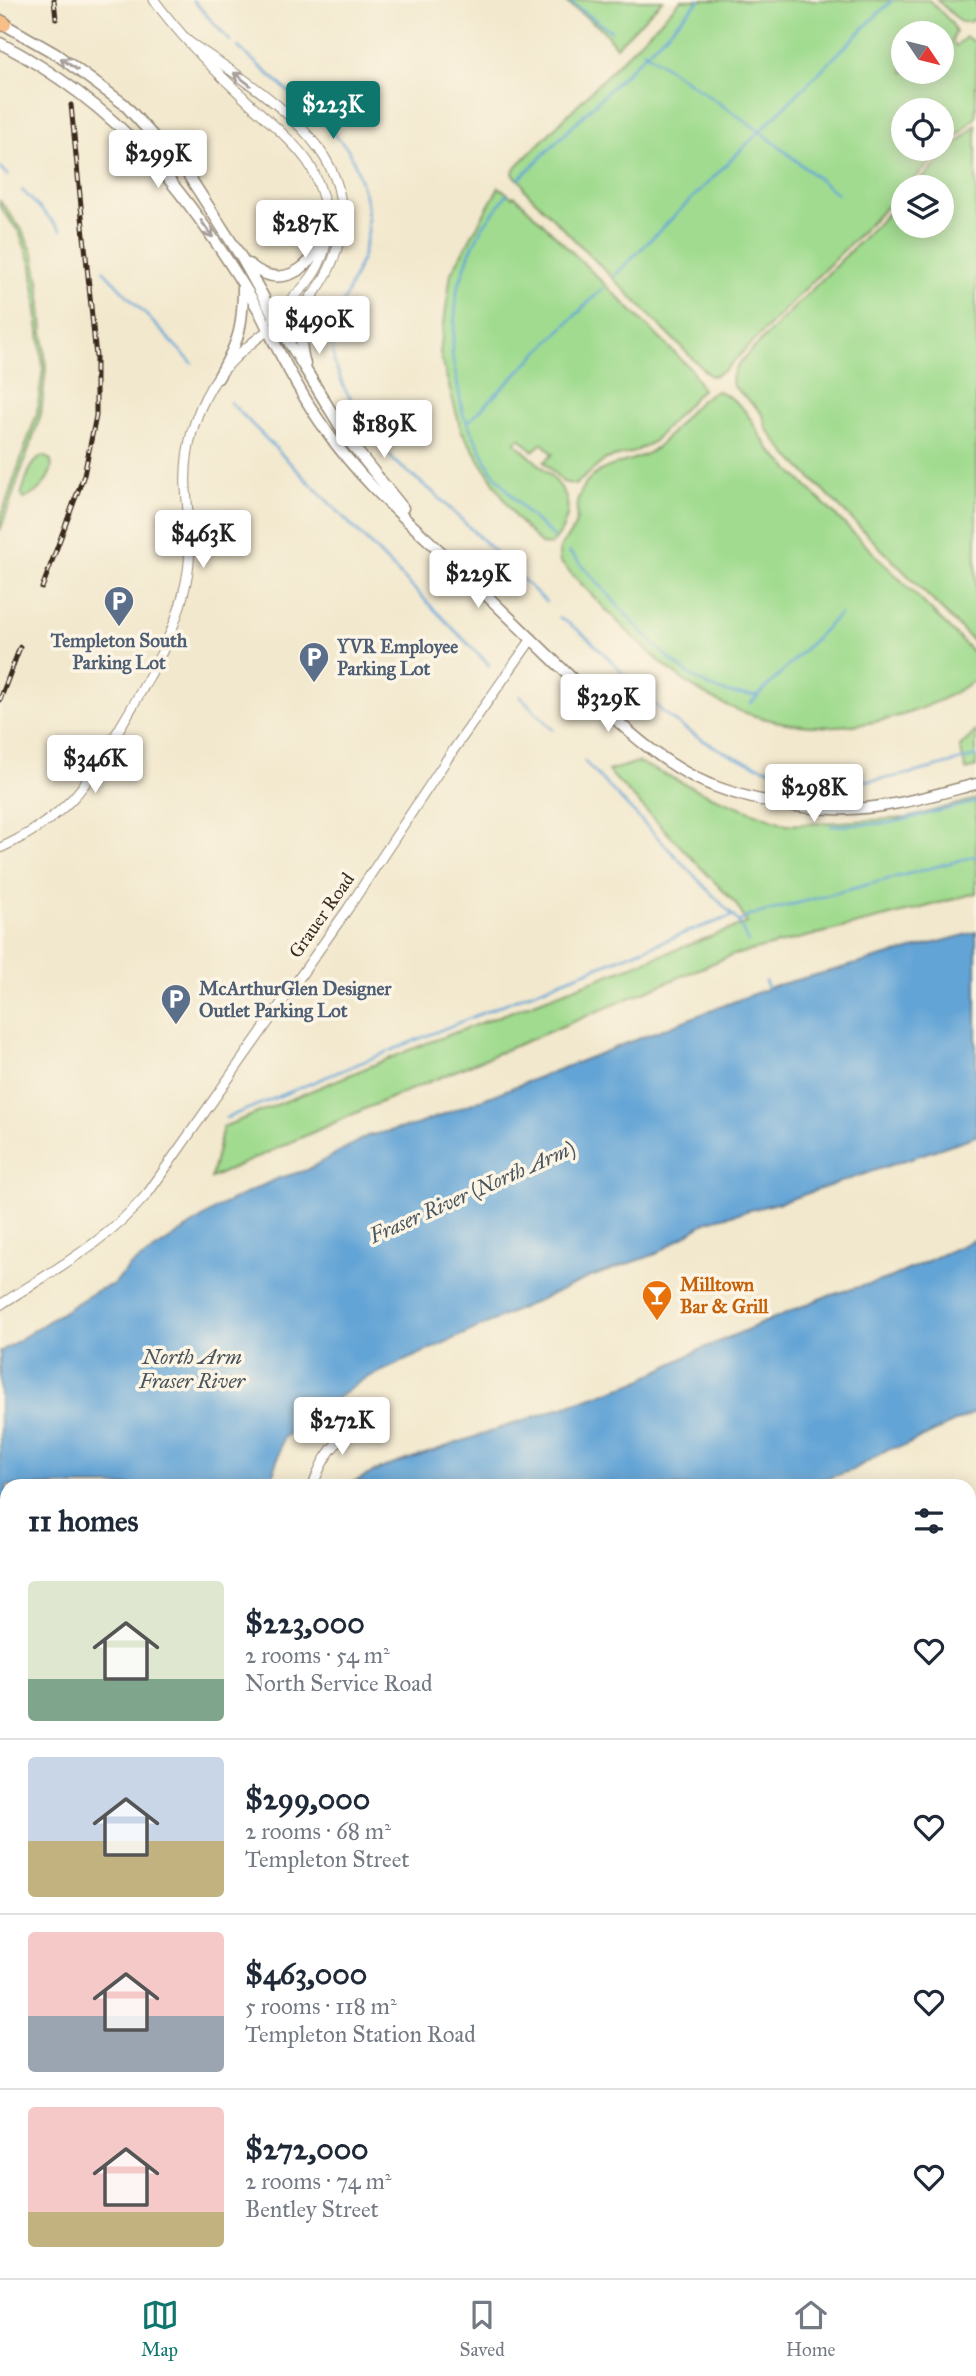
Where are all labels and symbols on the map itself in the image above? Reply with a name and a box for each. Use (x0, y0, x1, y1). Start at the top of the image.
north arrow (891, 21, 954, 84)
one-way arrow (60, 57, 79, 71)
one-way arrow (233, 72, 251, 87)
pin: $223K (284, 82, 382, 141)
pin: $299K (109, 130, 207, 190)
pin: $287K (256, 201, 354, 260)
one-way arrow (200, 218, 214, 238)
pin: $490K (270, 296, 368, 356)
pin: $189K (335, 400, 433, 460)
pin: $463K (154, 510, 252, 570)
pin: $229K (429, 550, 527, 610)
parking icon: Templeton South Parking Lot (102, 584, 136, 628)
place label: Templeton South Parking Lot (50, 629, 188, 675)
place label: YVR Employee Parking Lot (336, 635, 458, 681)
parking icon: YVR Employee Parking Lot (297, 640, 331, 684)
pin: $329K (559, 674, 657, 734)
pin: $346K (46, 736, 144, 795)
pin: $298K (765, 764, 863, 824)
street label: Grauer Road (284, 868, 359, 962)
place label: McArthurGlen Designer Outlet Parking Lot (199, 977, 392, 1023)
parking icon: McArthurGlen Designer Outlet Parking Lot (159, 982, 193, 1026)
water label: Fraser River (North Arm) (364, 1135, 579, 1249)
place label: Milltown Bar & Grill (680, 1273, 769, 1318)
bar icon: Milltown Bar & Grill (640, 1278, 674, 1322)
water label: North Arm Fraser River (138, 1344, 246, 1394)
pin: $272K (293, 1398, 391, 1457)

